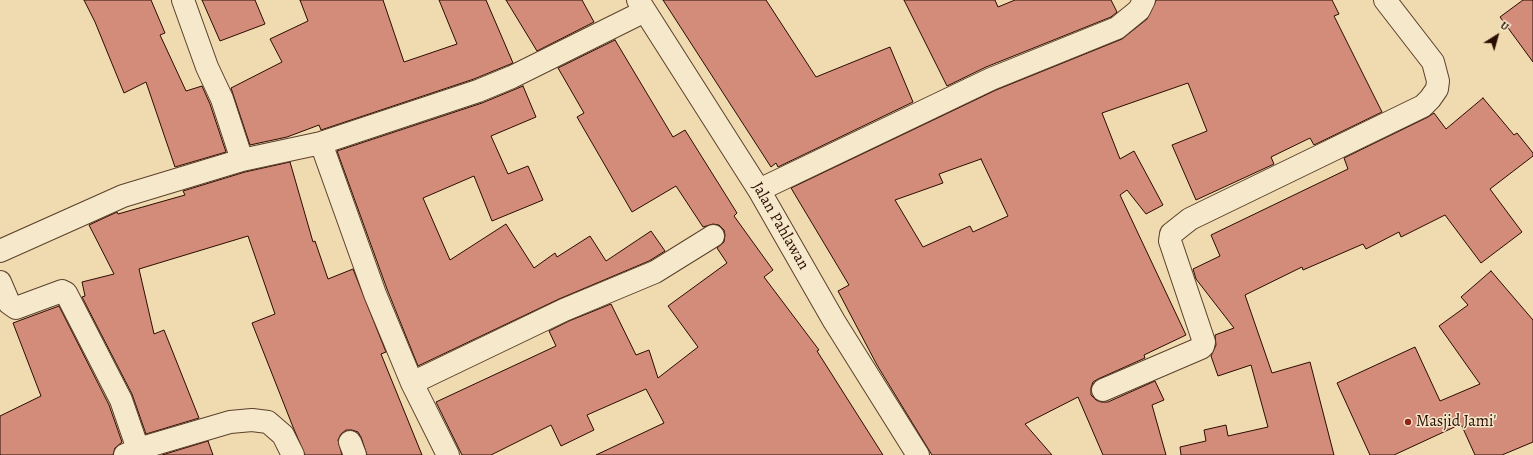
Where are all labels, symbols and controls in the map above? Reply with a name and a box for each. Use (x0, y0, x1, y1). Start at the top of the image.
north arrow (1477, 16, 1517, 56)
text: U (1497, 18, 1512, 34)
street label: Jalan Pahlawan (747, 179, 813, 273)
place label: Masjid Jami' (1416, 412, 1496, 432)
marker: Masjid Jami' (1403, 417, 1413, 427)

